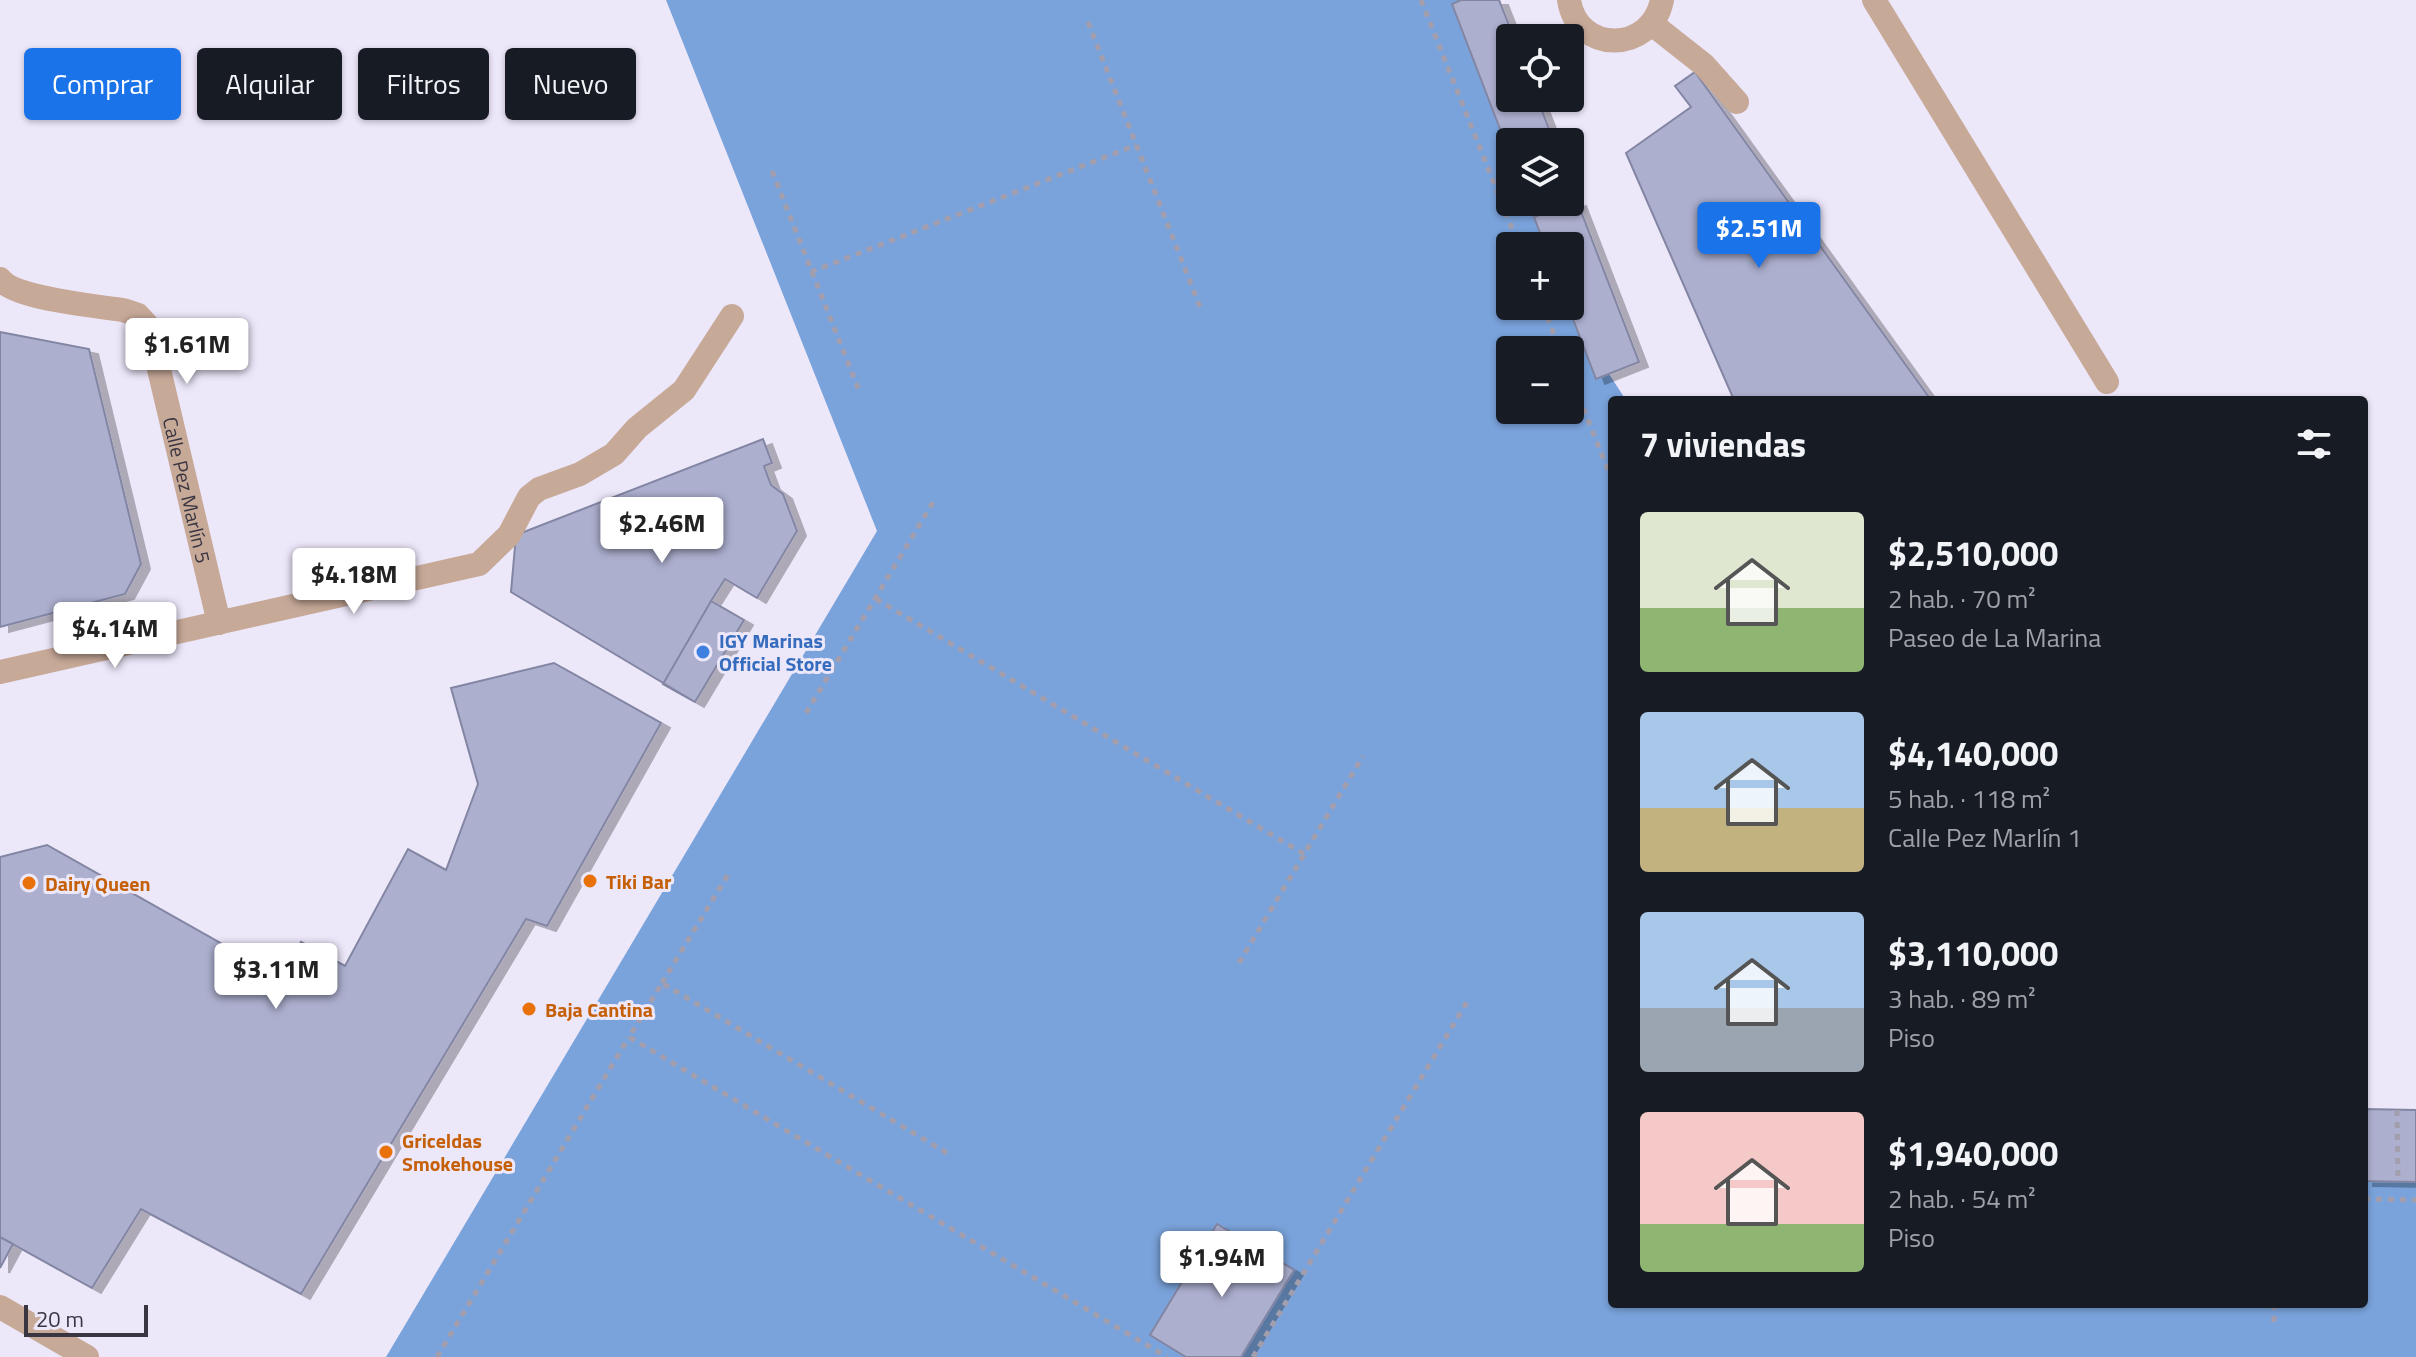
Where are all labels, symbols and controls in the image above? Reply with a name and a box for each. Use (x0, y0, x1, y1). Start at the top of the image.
map controls (1496, 24, 1584, 424)
button: locate (1496, 24, 1584, 112)
chip: Comprar (24, 48, 181, 120)
chip: Alquilar (197, 48, 342, 120)
chip: Filtros (358, 48, 489, 120)
chip: Nuevo (505, 48, 636, 120)
button: layers (1496, 128, 1584, 216)
pin: $2.51M (1694, 202, 1824, 270)
text: $2.51M (1715, 208, 1803, 247)
button: + (1496, 232, 1584, 320)
pin: $1.61M (122, 318, 252, 386)
text: $1.61M (143, 324, 231, 363)
button: − (1496, 336, 1584, 424)
street label: Calle Pez Marlín 5 (155, 414, 220, 566)
text: 7 viviendas (1640, 418, 1806, 470)
icon: filters (2292, 422, 2336, 466)
pin: $2.46M (597, 497, 727, 565)
text: $2.46M (618, 503, 706, 542)
text: $2,510,000 (1888, 527, 2058, 579)
icon: home (1704, 544, 1800, 640)
pin: $4.18M (289, 548, 419, 616)
text: $4.18M (310, 554, 398, 593)
text: 2 hab. · 70 m² (1888, 579, 2036, 618)
pin: $4.14M (50, 602, 180, 670)
text: $4.14M (71, 608, 159, 647)
text: Paseo de La Marina (1888, 618, 2101, 657)
place label: IGY Marinas Official Store (719, 625, 832, 679)
marker: IGY Marinas Official Store (694, 643, 712, 661)
text: $4,140,000 (1888, 727, 2058, 779)
icon: home (1704, 744, 1800, 840)
text: 5 hab. · 118 m² (1888, 779, 2050, 818)
text: Calle Pez Marlín 1 (1888, 818, 2082, 857)
place label: Tiki Bar (606, 866, 672, 897)
place label: Dairy Queen (45, 868, 151, 899)
marker: Tiki Bar (581, 872, 599, 890)
marker: Dairy Queen (20, 874, 38, 892)
text: $3,110,000 (1888, 927, 2058, 979)
pin: $3.11M (211, 943, 341, 1011)
icon: home (1704, 944, 1800, 1040)
text: $3.11M (232, 949, 320, 988)
text: 3 hab. · 89 m² (1888, 979, 2036, 1018)
place label: Baja Cantina (545, 994, 653, 1025)
marker: Baja Cantina (520, 1000, 538, 1018)
text: Piso (1888, 1018, 1935, 1057)
place label: Griceldas Smokehouse (402, 1125, 513, 1179)
text: $1,940,000 (1888, 1127, 2058, 1179)
marker: Griceldas Smokehouse (377, 1143, 395, 1161)
icon: home (1704, 1144, 1800, 1240)
text: 2 hab. · 54 m² (1888, 1179, 2036, 1218)
text: Piso (1888, 1218, 1935, 1257)
pin: $1.94M (1157, 1231, 1287, 1299)
text: $1.94M (1178, 1237, 1266, 1276)
scale bar (24, 1301, 148, 1337)
text: 20 m (36, 1302, 84, 1336)

